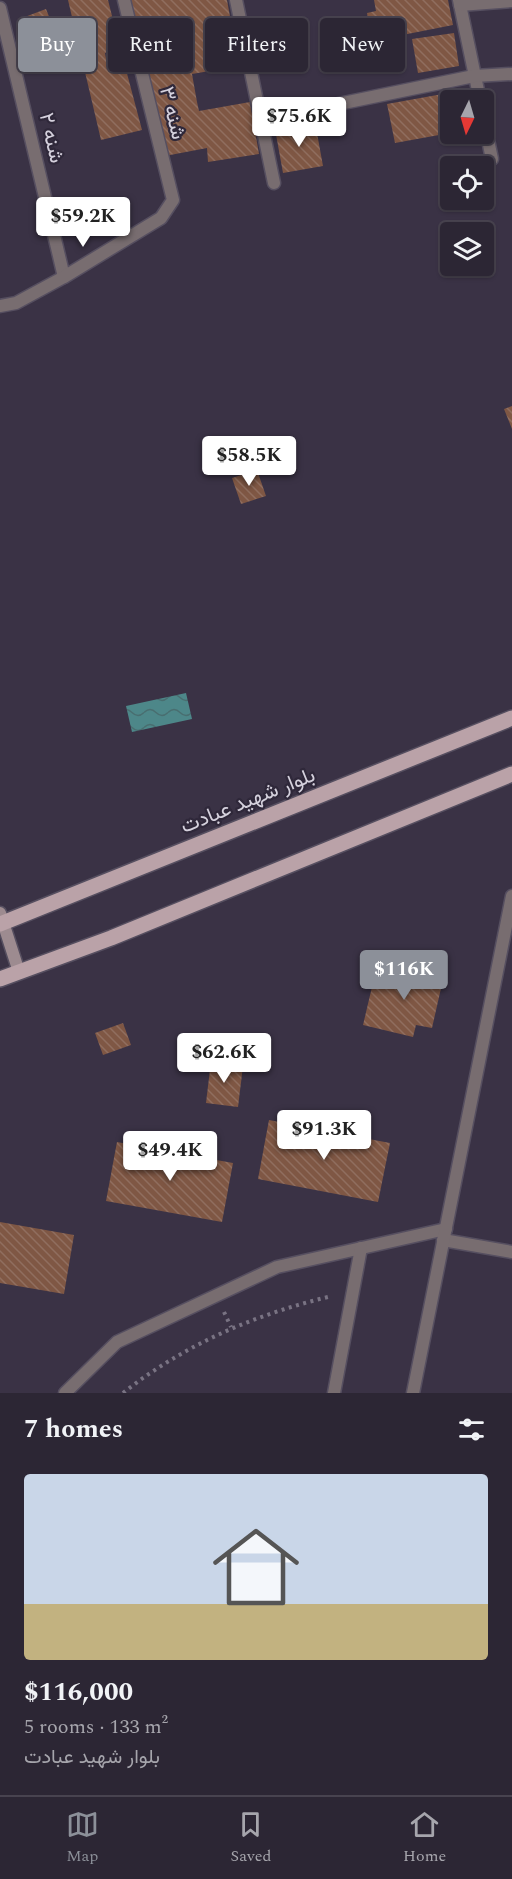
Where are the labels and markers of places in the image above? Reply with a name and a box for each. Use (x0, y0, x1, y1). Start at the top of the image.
pin: $75.6K (250, 97, 348, 148)
pin: $59.2K (34, 197, 132, 248)
pin: $58.5K (200, 436, 298, 487)
pin: $116K (362, 950, 446, 1001)
pin: $62.6K (175, 1033, 273, 1084)
pin: $91.3K (275, 1110, 373, 1161)
pin: $49.4K (121, 1131, 219, 1182)

